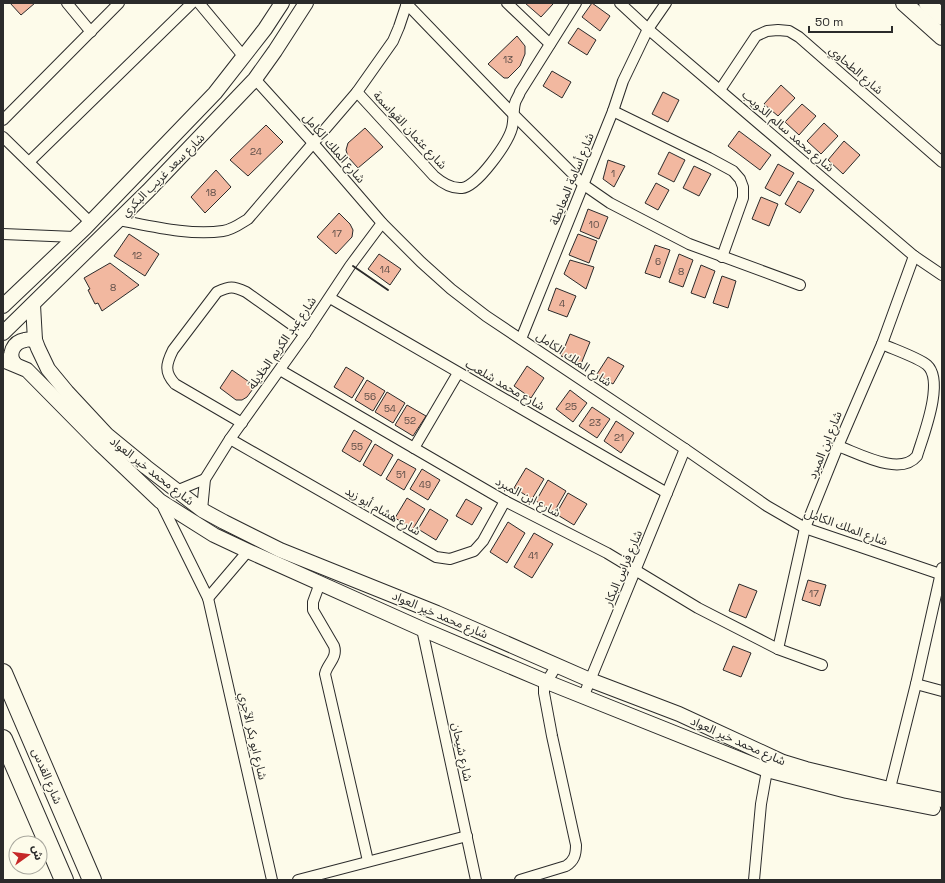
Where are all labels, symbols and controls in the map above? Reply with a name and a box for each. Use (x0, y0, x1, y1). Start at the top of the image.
scale bar (809, 8, 892, 34)
text: 50 m (815, 14, 843, 30)
street label: شارع الطحاوي (824, 42, 886, 99)
house number: 13 (503, 53, 513, 66)
street label: شارع عثمان القواسمة (369, 87, 450, 173)
street label: شارع محمد سالم الذويب (738, 87, 837, 176)
street label: شارع الملك الكامل (298, 110, 369, 187)
street label: شارع سعد غريب البكري (118, 130, 209, 221)
street label: شارع أسامة المعايطة (546, 131, 599, 228)
house number: 24 (250, 145, 262, 158)
house number: 1 (611, 167, 615, 180)
house number: 18 (206, 186, 216, 199)
house number: 10 (589, 218, 599, 231)
house number: 17 (332, 227, 342, 240)
house number: 12 (132, 249, 142, 262)
house number: 6 (655, 255, 661, 268)
house number: 14 (380, 263, 390, 276)
house number: 8 (678, 265, 684, 278)
house number: 8 (110, 281, 116, 294)
street label: شارع عبد الكريم الخلايلة (244, 293, 321, 393)
house number: 4 (559, 297, 565, 310)
street label: شارع الملك الكامل (533, 328, 615, 391)
street label: شارع محمد شلعب (462, 356, 548, 415)
house number: 56 (364, 390, 376, 403)
house number: 25 (565, 400, 577, 413)
house number: 54 (384, 402, 396, 415)
street label: شارع ابن المبرد (804, 409, 847, 482)
house number: 52 (404, 414, 416, 427)
house number: 23 (589, 416, 601, 429)
house number: 21 (614, 431, 624, 444)
street label: شارع محمد خير العواد (106, 433, 197, 510)
house number: 55 (351, 440, 363, 453)
house number: 51 (396, 468, 406, 481)
street label: شارع ابن المبرد (492, 473, 563, 522)
house number: 49 (419, 478, 431, 491)
street label: شارع هشام أبو زيد (342, 483, 424, 540)
street label: شارع الملك الكامل (802, 504, 890, 550)
street label: شارع فراس البكار (599, 528, 647, 610)
house number: 41 (528, 549, 538, 562)
house number: 17 (809, 587, 819, 600)
street label: شارع محمد خير العواد (389, 588, 490, 643)
street label: شارع ابو بكر الآجري (233, 691, 271, 782)
street label: شارع محمد خير العواد (687, 713, 788, 770)
street label: شارع شيحان (447, 721, 476, 783)
street label: شارع القدس (27, 746, 66, 807)
north arrow (8, 835, 48, 875)
text: ش (29, 844, 46, 862)

